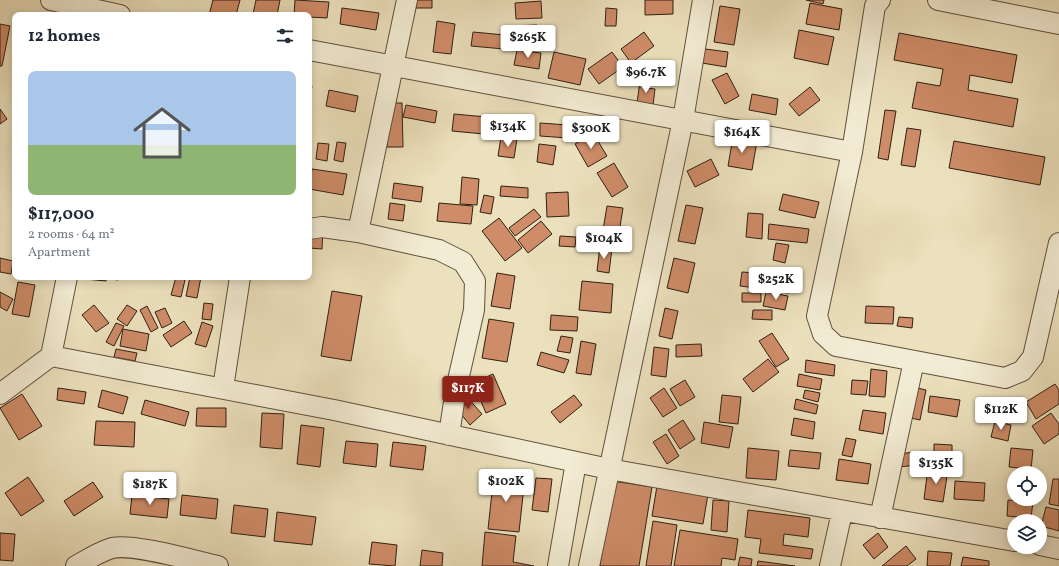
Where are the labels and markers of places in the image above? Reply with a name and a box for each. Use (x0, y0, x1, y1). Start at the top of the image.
pin: $265K (500, 25, 556, 59)
pin: $96.7K (613, 60, 679, 94)
pin: $134K (480, 114, 536, 148)
pin: $300K (563, 116, 619, 150)
pin: $164K (714, 120, 770, 154)
pin: $104K (576, 226, 632, 260)
pin: $252K (748, 267, 804, 301)
pin: $117K (440, 376, 496, 410)
pin: $112K (973, 397, 1029, 431)
pin: $135K (908, 451, 964, 485)
pin: $102K (478, 469, 534, 503)
pin: $187K (122, 472, 178, 506)

